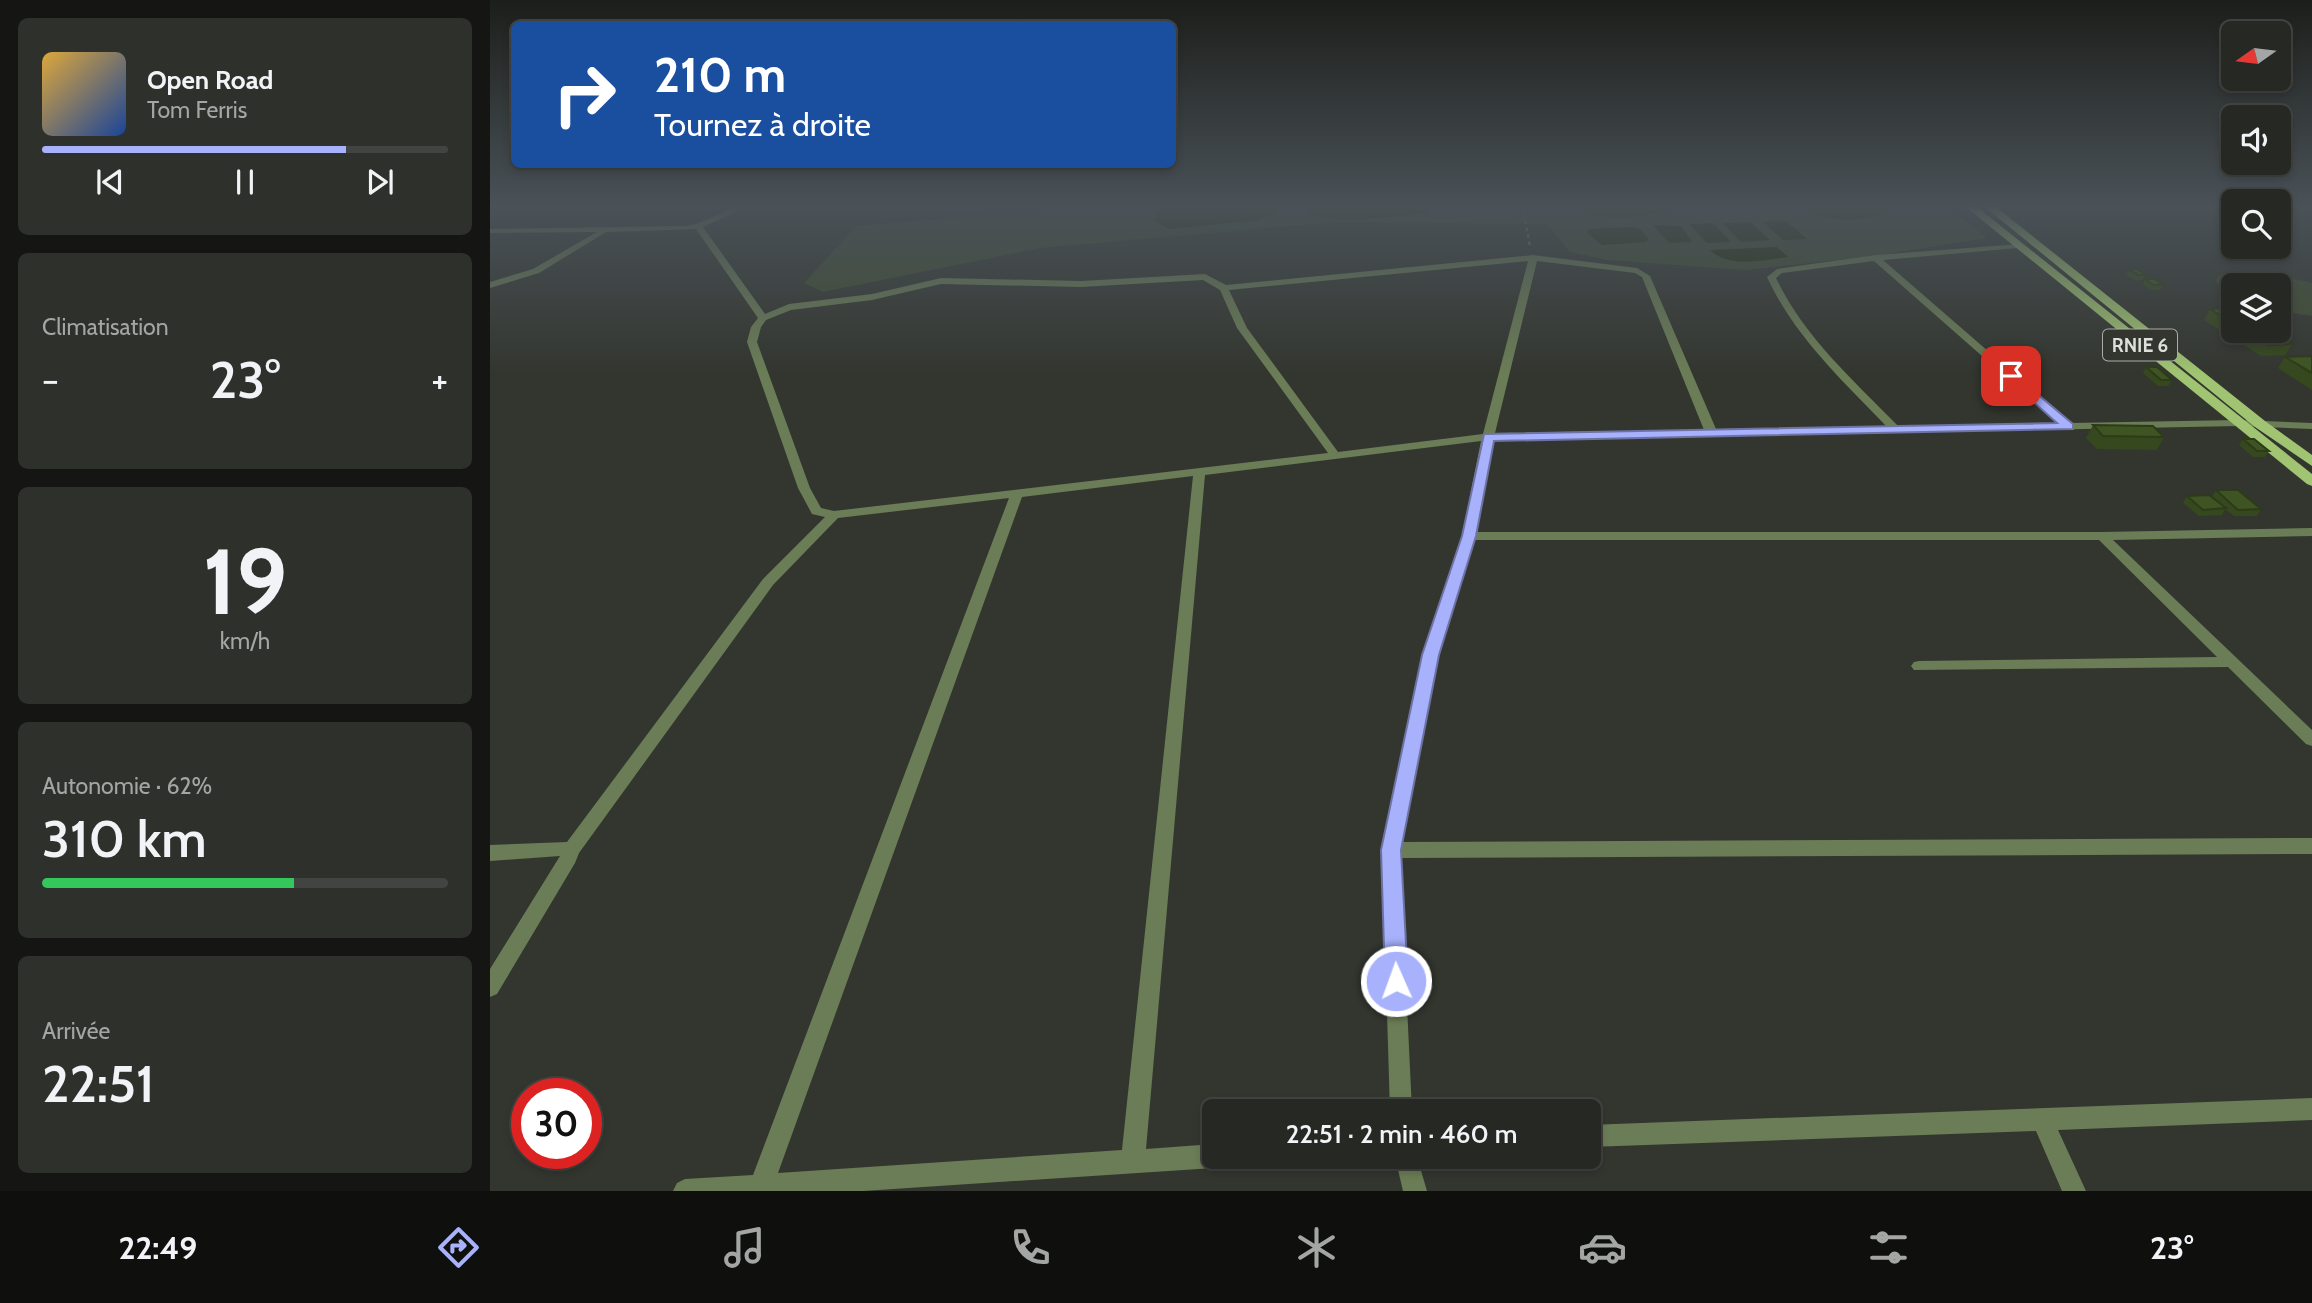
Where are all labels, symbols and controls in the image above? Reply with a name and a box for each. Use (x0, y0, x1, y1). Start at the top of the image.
north arrow (2221, 21, 2291, 91)
map controls (2221, 21, 2291, 343)
text: 210 m (654, 45, 786, 104)
icon: right (539, 49, 630, 140)
text: Open Road (147, 64, 273, 96)
text: Tom Ferris (147, 96, 247, 124)
text: Tournez à droite (654, 105, 871, 144)
button: sound (2221, 105, 2291, 175)
icon: previous (91, 163, 129, 201)
icon: pause (226, 163, 264, 201)
icon: next (361, 163, 399, 201)
button: search (2221, 189, 2291, 259)
button: layers (2221, 273, 2291, 343)
text: Climatisation (42, 313, 169, 341)
road number: RNIE 6 (2103, 330, 2177, 360)
pin (1981, 346, 2041, 406)
text: 23° (210, 348, 280, 411)
text: − (42, 356, 59, 403)
text: + (431, 356, 448, 403)
icon: arrive (1992, 357, 2030, 395)
text: 19 (203, 526, 287, 637)
text: km/h (220, 627, 270, 655)
text: Autonomie · 62% (42, 772, 212, 800)
text: 310 km (42, 807, 207, 870)
position arrow (1359, 944, 1433, 1018)
text: Arrivée (42, 1017, 110, 1045)
text: 22:51 (42, 1052, 154, 1115)
speed limit sign: 30 (511, 1078, 602, 1169)
text: 22:51 · 2 min · 460 m (1286, 1118, 1517, 1150)
icon: directions (434, 1223, 483, 1272)
icon: music (720, 1223, 769, 1272)
icon: phone (1006, 1223, 1055, 1272)
icon: climate (1292, 1223, 1341, 1272)
icon: car (1578, 1223, 1627, 1272)
icon: filters (1864, 1223, 1913, 1272)
text: 22:49 (118, 1228, 197, 1267)
text: 23° (2150, 1228, 2193, 1267)

